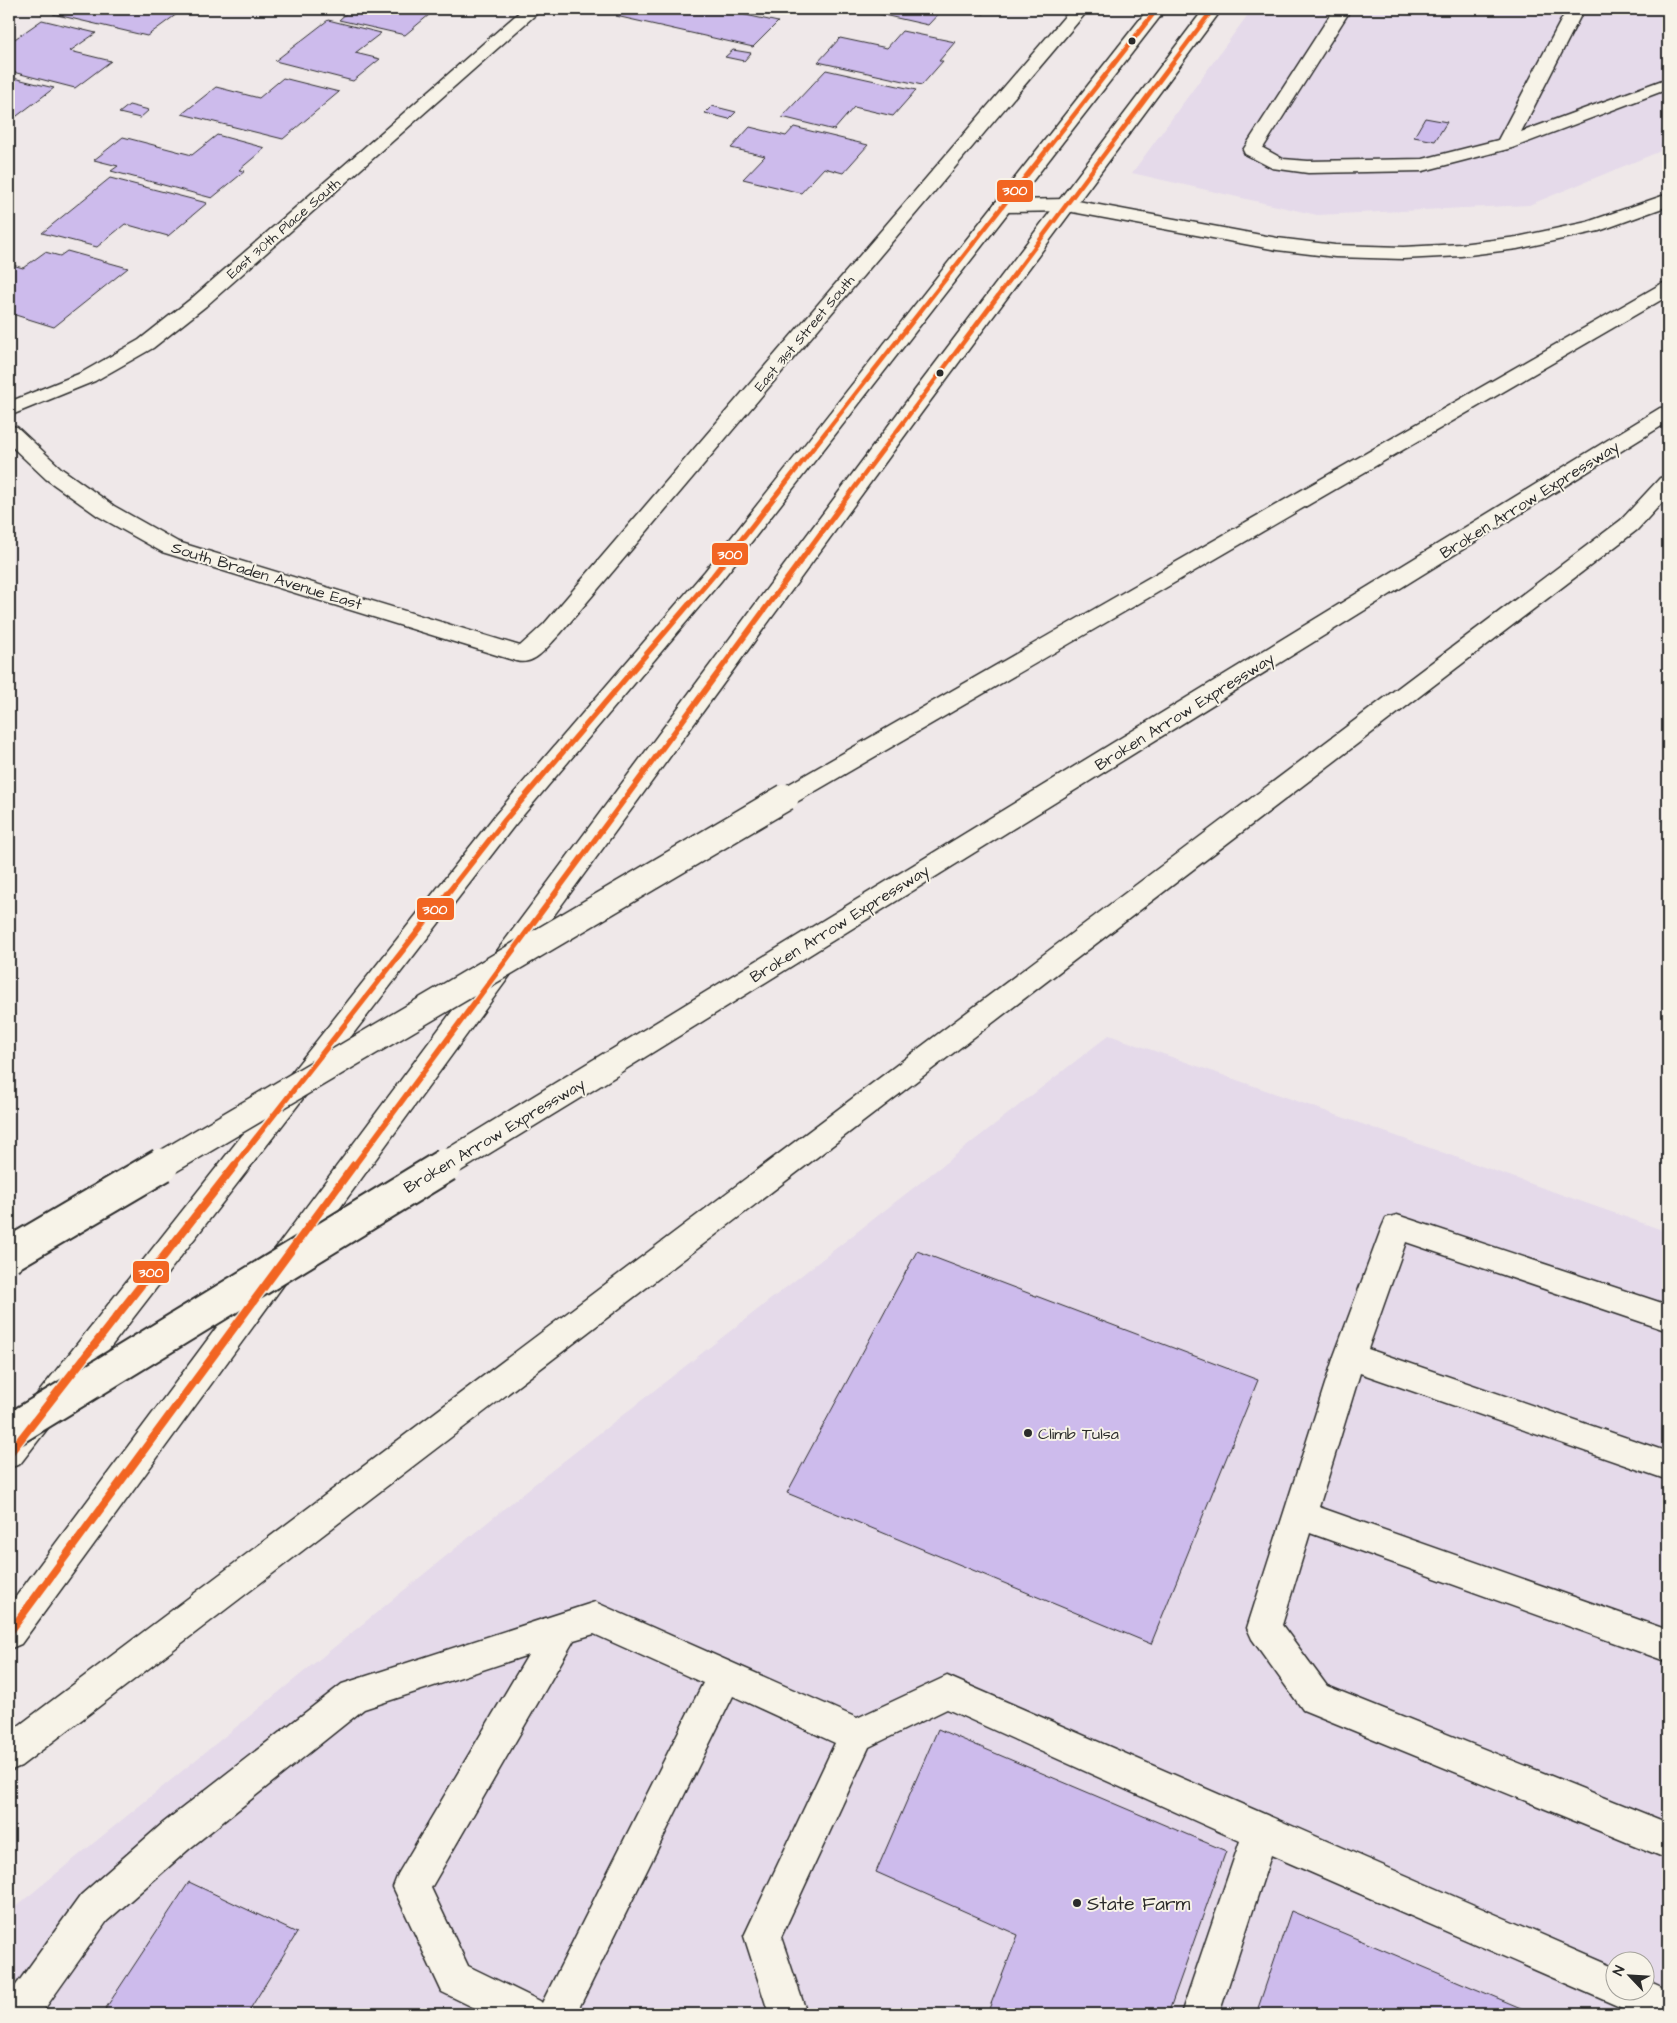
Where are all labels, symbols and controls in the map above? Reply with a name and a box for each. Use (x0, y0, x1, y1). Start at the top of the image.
unlabelled marker (1127, 36, 1137, 46)
street label: East 30th Place South (222, 174, 345, 284)
line badge: 300 (996, 179, 1034, 203)
text: 300 (1002, 181, 1028, 201)
street label: East 31st Street South (750, 271, 859, 396)
unlabelled marker (935, 368, 945, 378)
street label: Broken Arrow Expressway (1436, 435, 1624, 565)
street label: South Braden Avenue East (169, 536, 365, 616)
line badge: 300 (711, 542, 749, 566)
text: 300 (717, 545, 743, 565)
street label: Broken Arrow Expressway (1091, 647, 1279, 777)
street label: Broken Arrow Expressway (746, 859, 934, 989)
line badge: 300 (416, 897, 455, 921)
text: 300 (422, 900, 448, 920)
street label: Broken Arrow Expressway (400, 1073, 590, 1200)
line badge: 300 (132, 1260, 170, 1284)
text: 300 (138, 1263, 164, 1283)
place label: Climb Tulsa (1038, 1423, 1119, 1445)
marker: Climb Tulsa (1022, 1427, 1034, 1439)
place label: State Farm (1087, 1891, 1190, 1918)
marker: State Farm (1071, 1897, 1083, 1909)
north arrow (1604, 1950, 1654, 2000)
text: N (1608, 1963, 1630, 1979)

